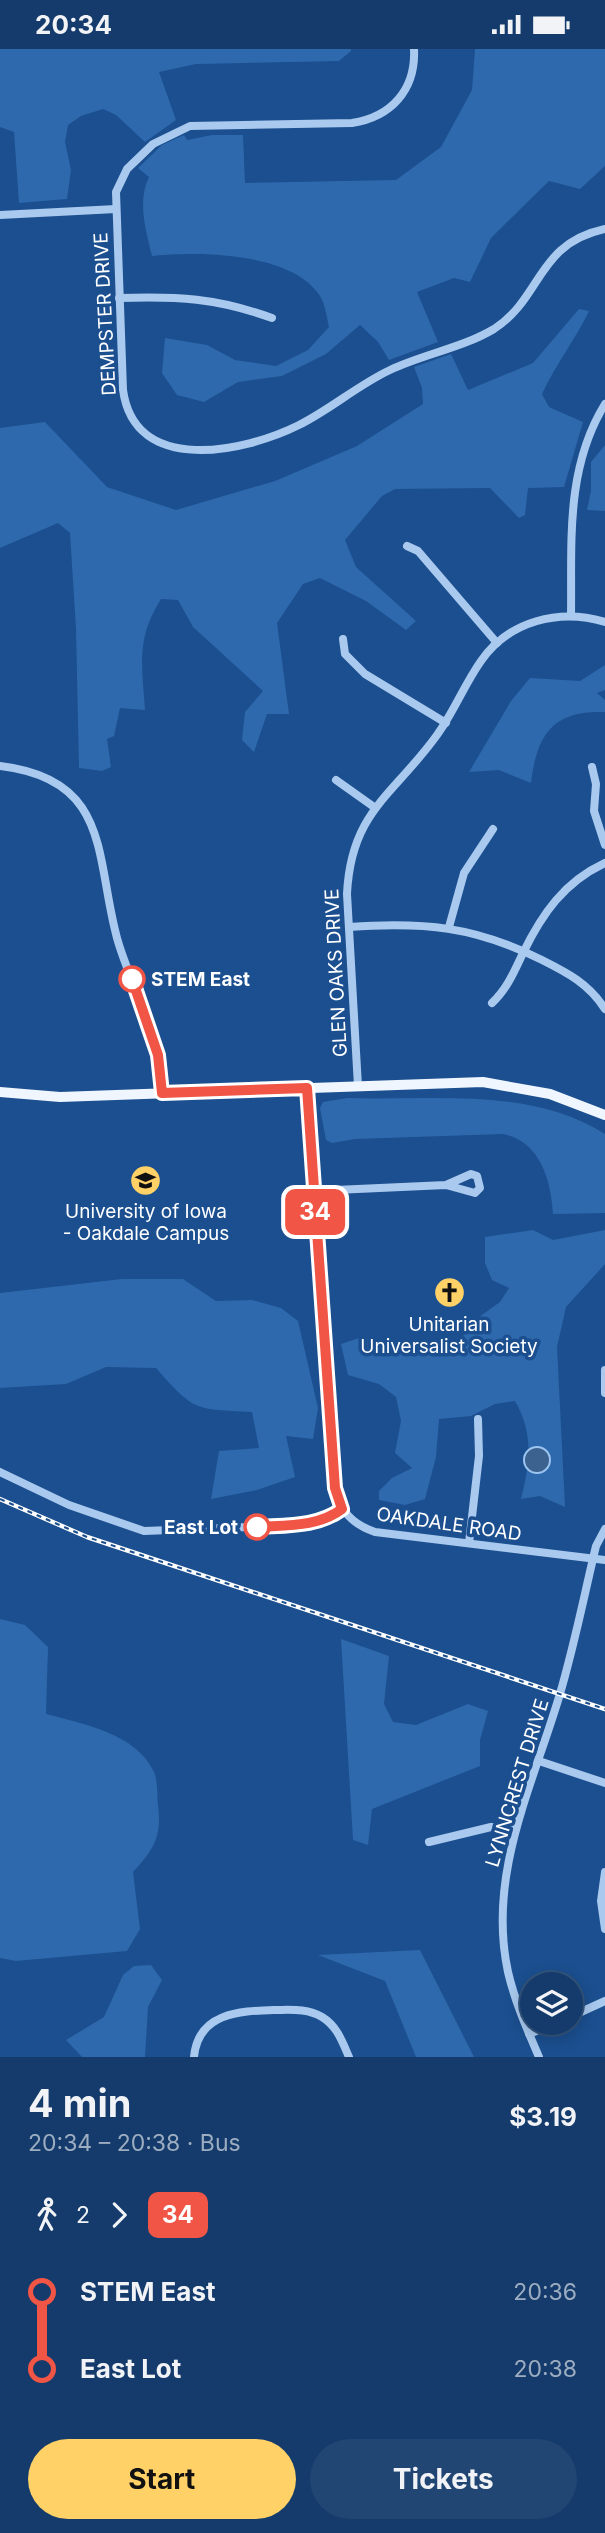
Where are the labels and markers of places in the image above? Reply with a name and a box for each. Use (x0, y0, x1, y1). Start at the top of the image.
marker: STEM East (119, 966, 145, 992)
place label: STEM East (151, 968, 250, 991)
school or university icon: University of Iowa - Oakdale Campus (129, 1163, 163, 1197)
place label: University of Iowa - Oakdale Campus (63, 1200, 229, 1245)
church icon: Unitarian Universalist Society (432, 1276, 466, 1310)
place label: Unitarian Universalist Society (360, 1313, 538, 1358)
marker: East Lot (244, 1514, 270, 1540)
place label: East Lot (164, 1516, 238, 1539)

